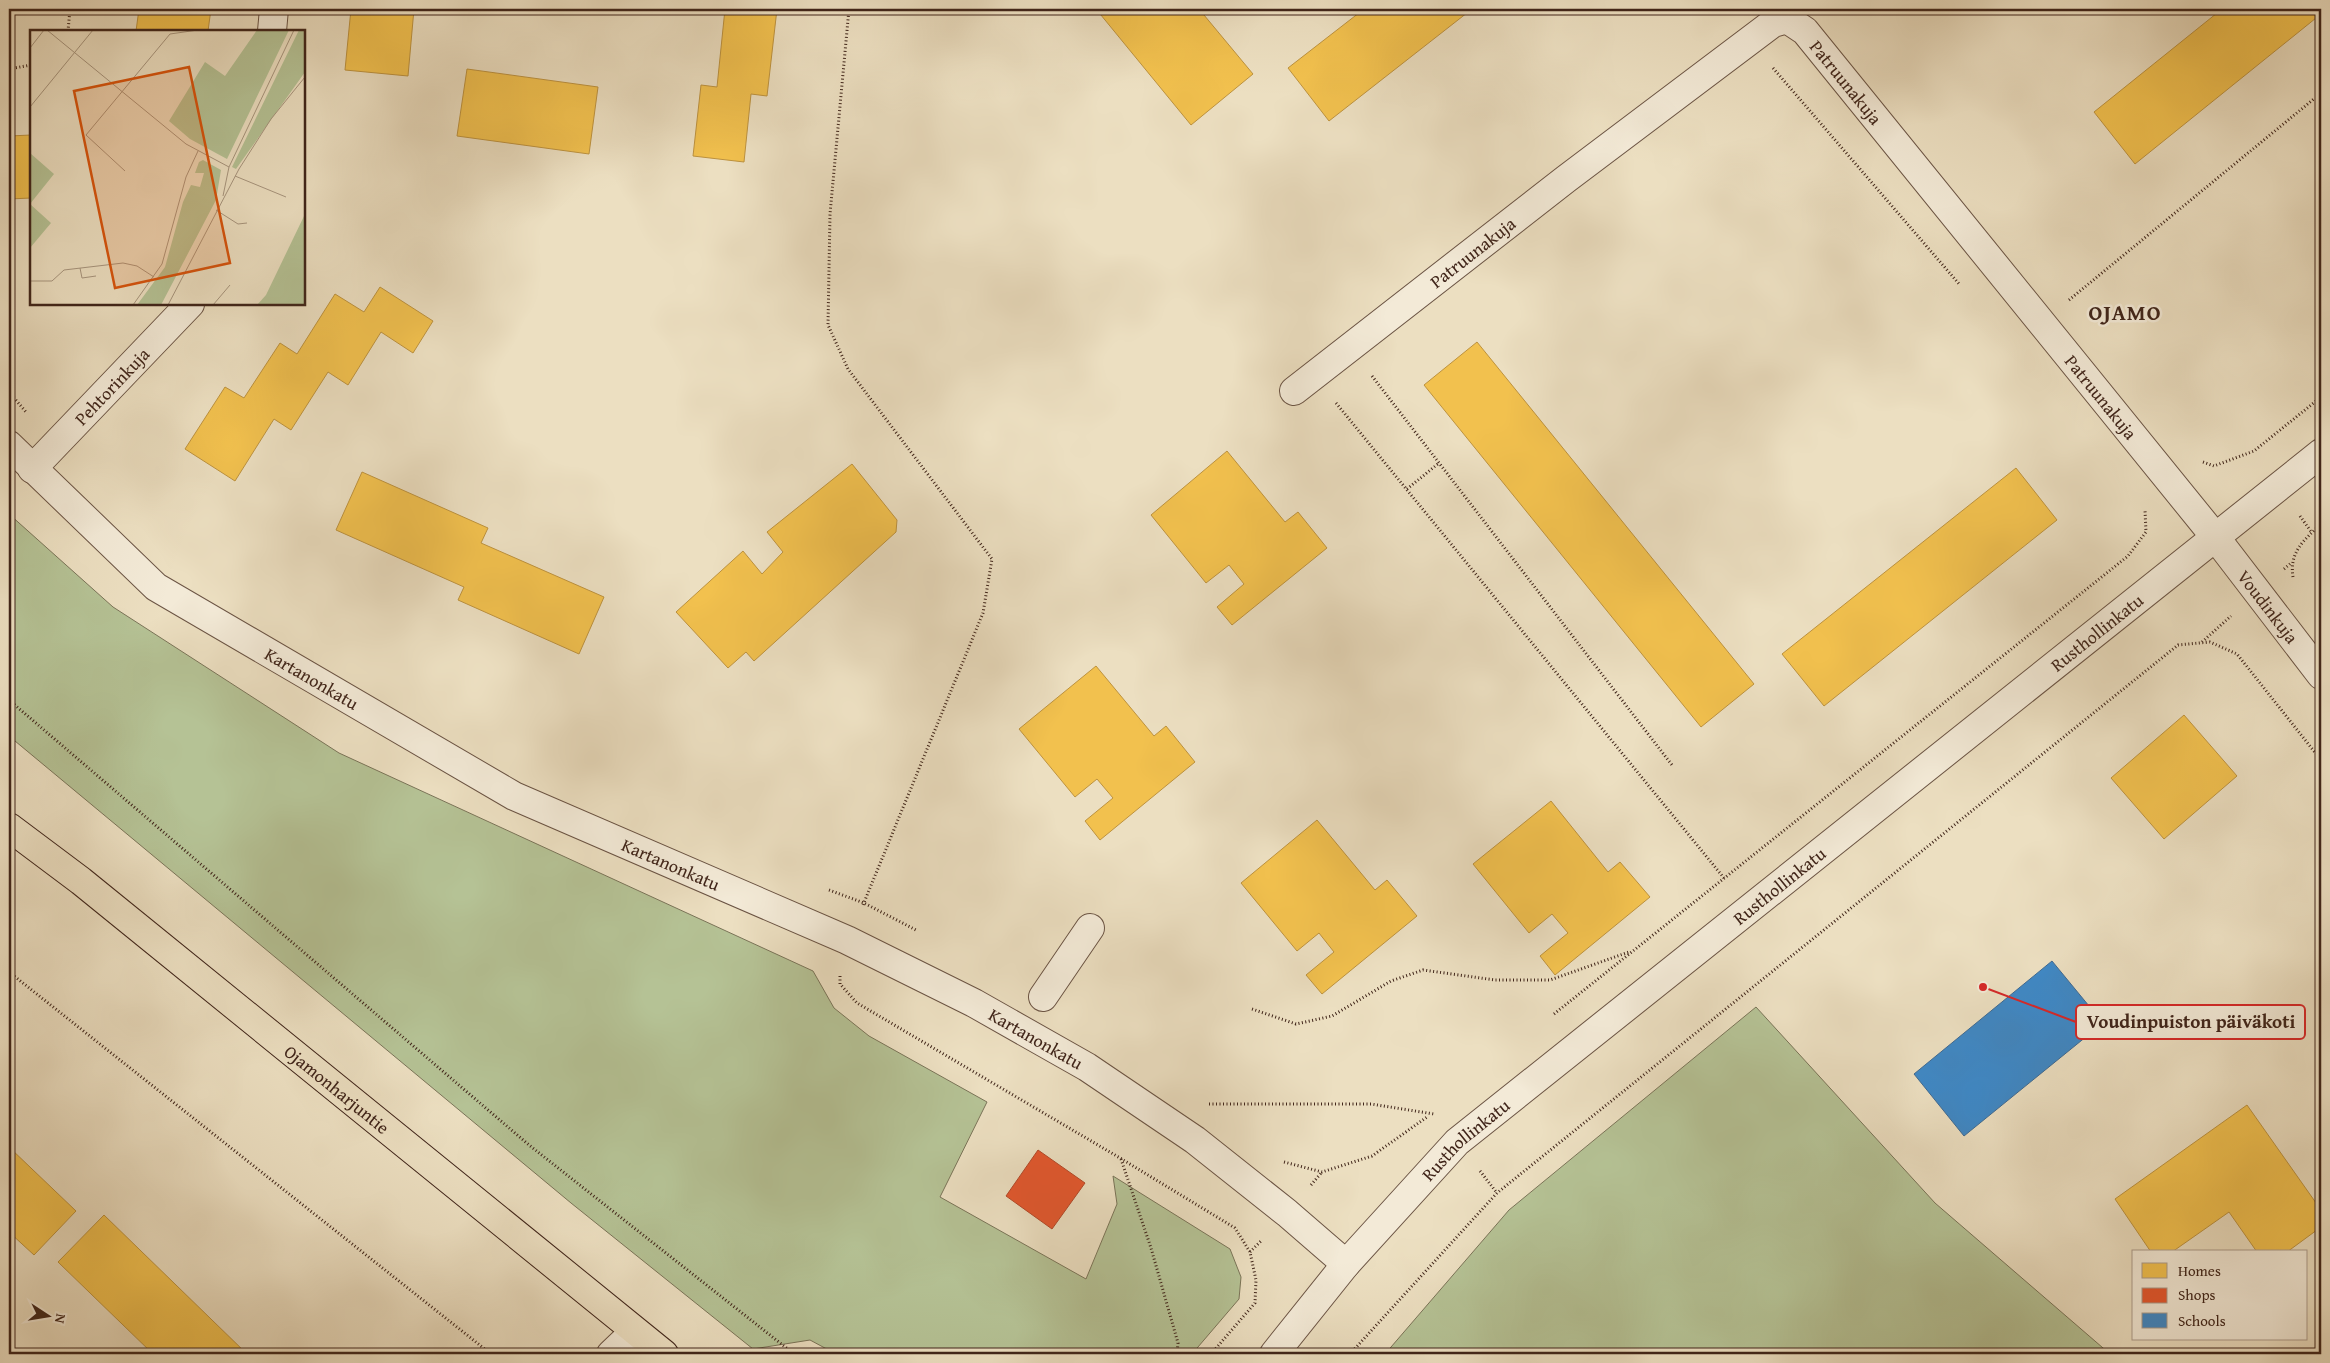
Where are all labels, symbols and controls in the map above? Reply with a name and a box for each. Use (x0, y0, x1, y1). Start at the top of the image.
inset map (30, 30, 305, 305)
street label: Patruunakuja (1804, 34, 1889, 131)
street label: Patruunakuja (1424, 210, 1521, 294)
district label: OJAMO (2088, 296, 2162, 328)
street label: Pehtorinkuja (68, 341, 156, 431)
street label: Patruunakuja (2059, 348, 2144, 445)
street label: Voudinkuja (2231, 564, 2306, 649)
street label: Rusthollinkatu (2044, 586, 2149, 678)
street label: Kartanonkatu (260, 640, 364, 716)
street label: Kartanonkatu (618, 831, 725, 897)
street label: Rusthollinkatu (1727, 840, 1831, 931)
street label: Kartanonkatu (984, 1001, 1089, 1076)
callout: Voudinpuiston päiväkoti (2076, 1005, 2305, 1039)
text: Voudinpuiston päiväkoti (2087, 1007, 2295, 1035)
street label: Ojamonharjuntie (279, 1038, 396, 1140)
street label: Rusthollinkatu (1415, 1092, 1515, 1187)
legend (2132, 1250, 2308, 1340)
text: Homes (2178, 1260, 2221, 1281)
text: Shops (2178, 1284, 2215, 1305)
north arrow (22, 1290, 72, 1340)
text: Schools (2178, 1310, 2226, 1331)
text: N (50, 1312, 71, 1326)

